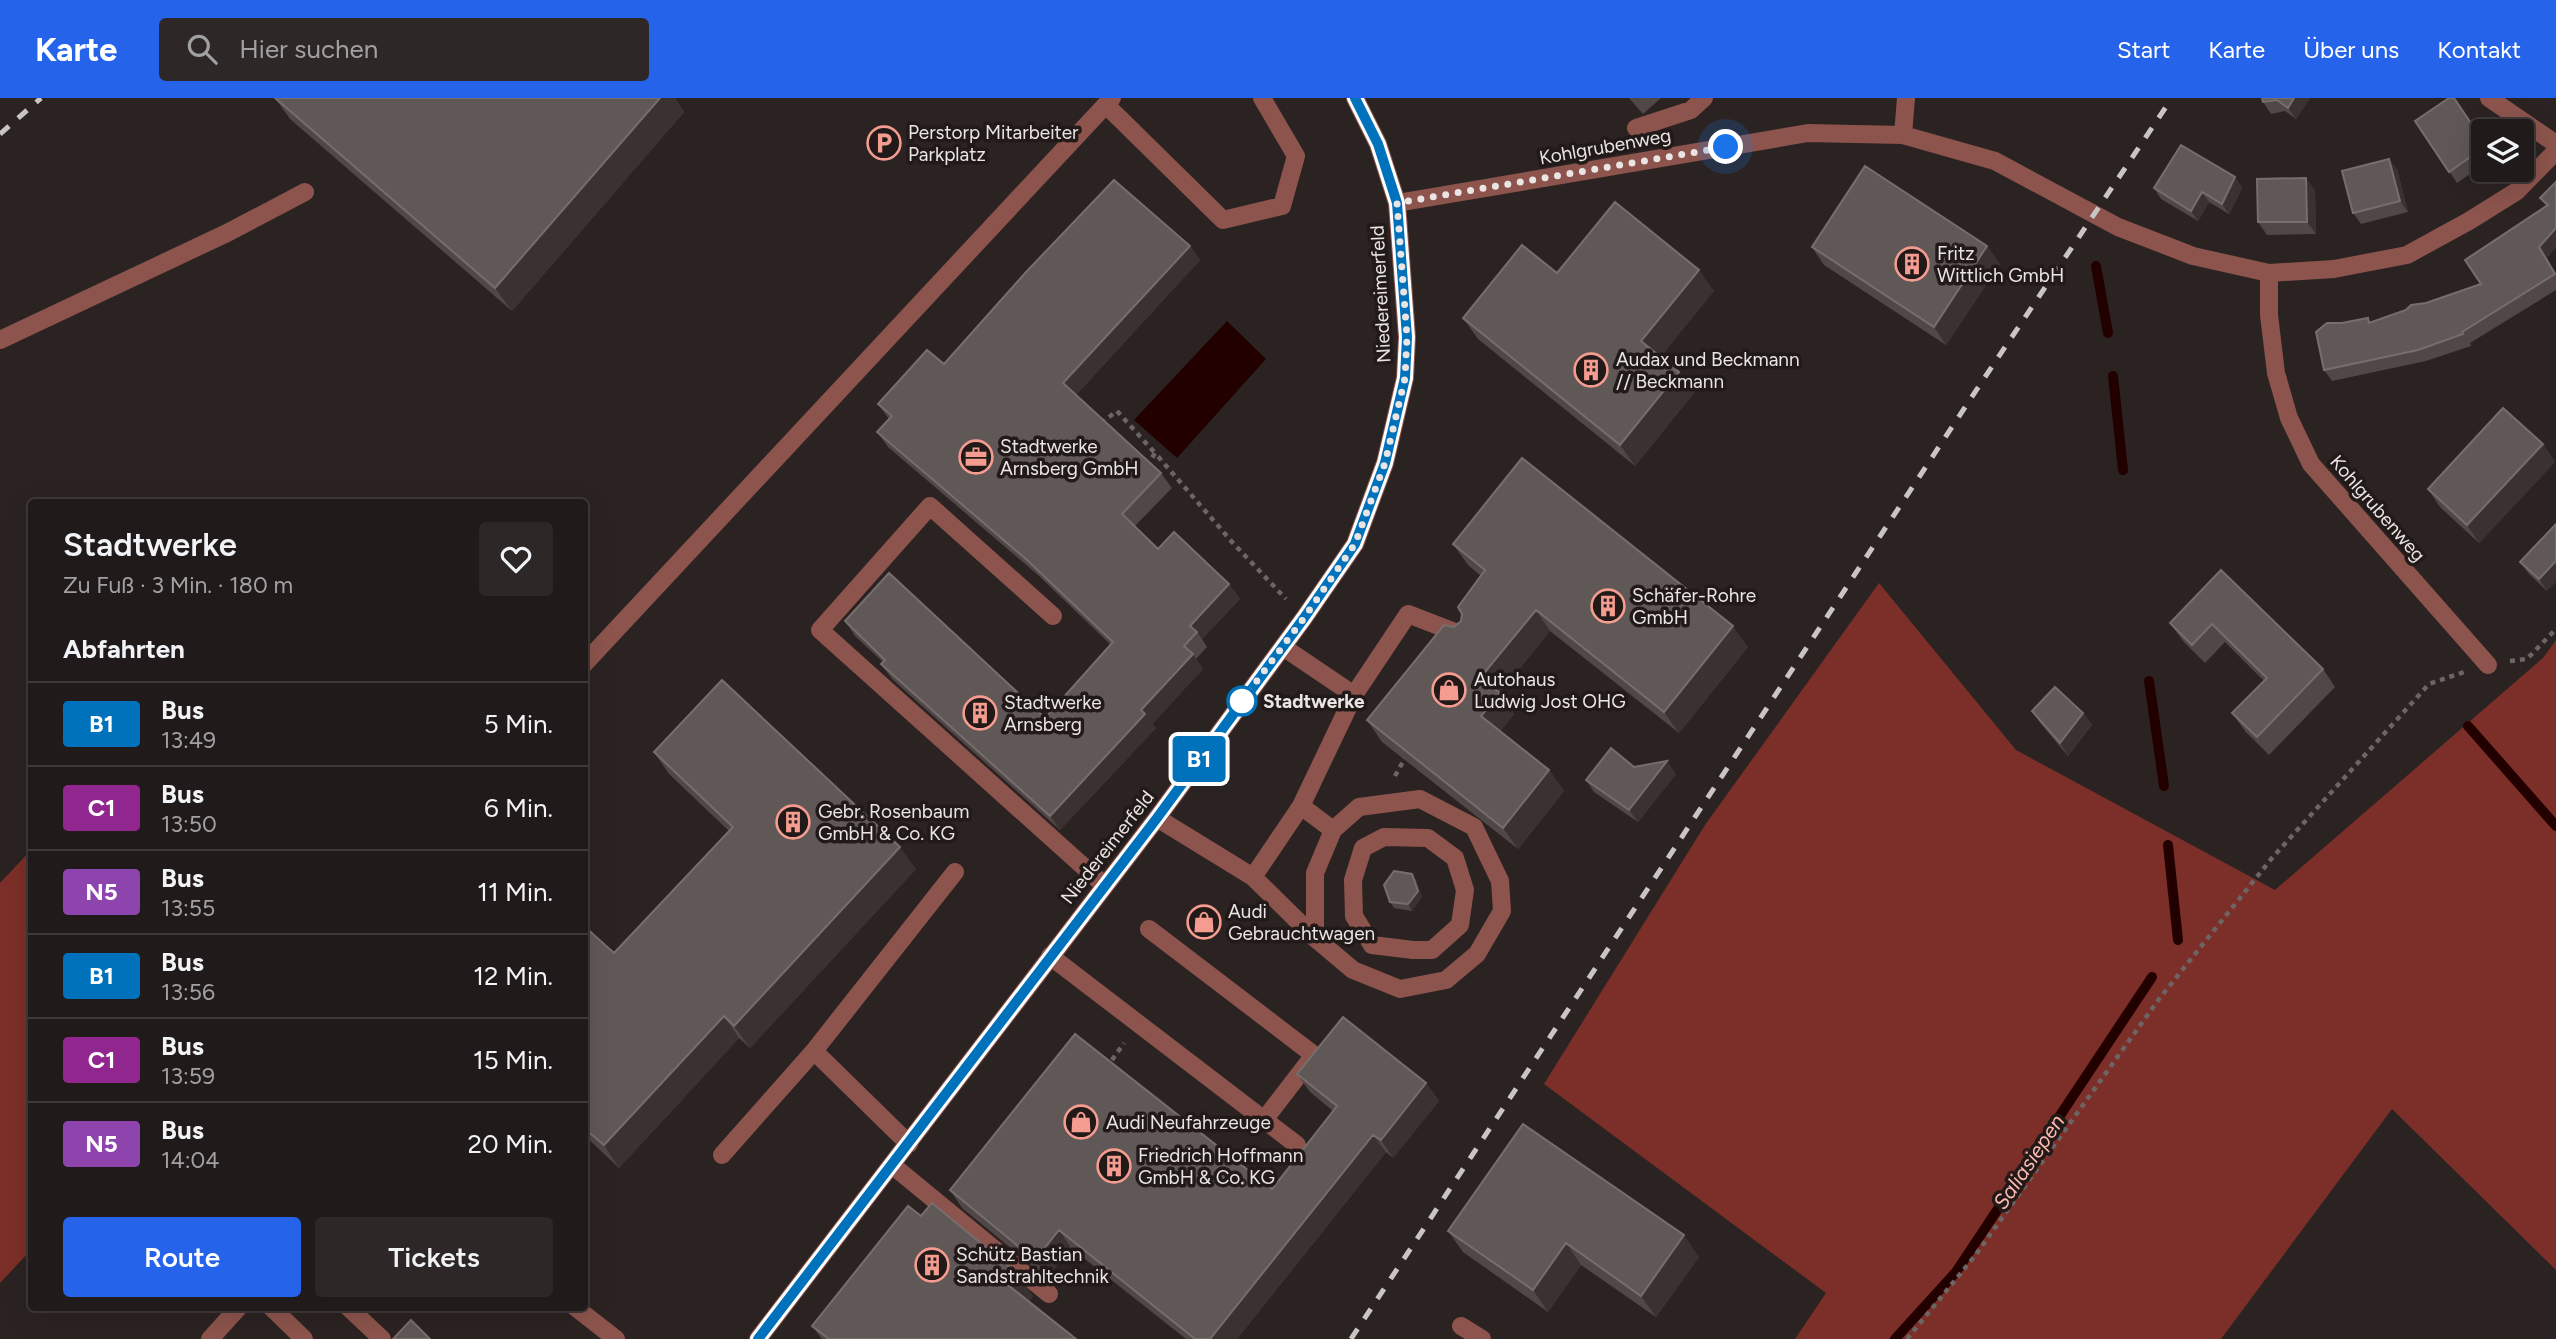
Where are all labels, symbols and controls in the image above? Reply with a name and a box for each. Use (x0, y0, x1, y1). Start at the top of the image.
search box (159, 18, 649, 81)
text: Karte (35, 30, 117, 69)
icon: search (183, 30, 221, 68)
text: Hier suchen (239, 33, 378, 65)
text: Start (2117, 35, 2170, 64)
text: Karte (2208, 35, 2265, 64)
text: Über uns (2303, 35, 2399, 64)
text: Kontakt (2437, 35, 2521, 64)
map controls (2471, 119, 2534, 182)
button: layers (2471, 119, 2534, 182)
place label: Perstorp Mitarbeiter Parkplatz (908, 121, 1079, 166)
parking icon: Perstorp Mitarbeiter Parkplatz (865, 124, 903, 162)
street label: Kohlgrubenweg (1537, 124, 1673, 169)
your location (1708, 129, 1743, 164)
street label: Niedereimerfeld (1365, 225, 1396, 363)
place label: Fritz Wittlich GmbH (1937, 242, 2064, 287)
building icon: Fritz Wittlich GmbH (1893, 245, 1931, 283)
place label: Audax und Beckmann // Beckmann (1616, 348, 1800, 393)
building icon: Audax und Beckmann // Beckmann (1572, 351, 1610, 389)
place label: Stadtwerke Arnsberg GmbH (1000, 435, 1139, 480)
office icon: Stadtwerke Arnsberg GmbH (957, 438, 995, 476)
street label: Kohlgrubenweg (2325, 450, 2430, 566)
button: heart (479, 522, 553, 596)
text: Stadtwerke (63, 525, 237, 564)
text: Zu Fuß · 3 Min. · 180 m (63, 571, 293, 599)
place label: Schäfer-Rohre GmbH (1632, 584, 1756, 629)
building icon: Schäfer-Rohre GmbH (1589, 587, 1627, 625)
text: Abfahrten (63, 633, 185, 665)
place label: Autohaus Ludwig Jost OHG (1474, 668, 1626, 713)
shop icon: Autohaus Ludwig Jost OHG (1430, 671, 1468, 709)
marker: Stadtwerke (1227, 686, 1257, 716)
place label: Stadtwerke (1263, 690, 1365, 713)
place label: Stadtwerke Arnsberg (1004, 691, 1102, 736)
text: Bus (161, 694, 204, 726)
building icon: Stadtwerke Arnsberg (961, 694, 999, 732)
text: 5 Min. (484, 708, 553, 740)
text: B1 (89, 709, 114, 738)
text: 13:49 (161, 726, 216, 754)
line badge: B1 (1168, 736, 1230, 782)
text: B1 (1187, 744, 1211, 773)
text: Bus (161, 778, 204, 810)
street label: Niedereimerfeld (1056, 786, 1159, 909)
text: 6 Min. (484, 792, 553, 824)
text: C1 (88, 793, 115, 822)
place label: Gebr. Rosenbaum GmbH & Co. KG (818, 800, 969, 845)
building icon: Gebr. Rosenbaum GmbH & Co. KG (774, 803, 812, 841)
text: 13:50 (161, 810, 217, 838)
text: Bus (161, 862, 204, 894)
text: 11 Min. (477, 876, 553, 908)
text: N5 (85, 877, 118, 906)
text: 13:55 (161, 894, 215, 922)
place label: Audi Gebrauchtwagen (1228, 900, 1375, 945)
shop icon: Audi Gebrauchtwagen (1185, 903, 1223, 941)
text: Bus (161, 946, 204, 978)
text: 12 Min. (473, 960, 553, 992)
text: B1 (89, 961, 114, 990)
text: 13:56 (161, 978, 215, 1006)
text: Bus (161, 1030, 204, 1062)
text: 15 Min. (473, 1044, 553, 1076)
text: C1 (88, 1045, 115, 1074)
text: 13:59 (161, 1062, 215, 1090)
shop icon: Audi Neufahrzeuge (1062, 1103, 1100, 1141)
water label: Saliasiepen (1988, 1109, 2070, 1214)
place label: Audi Neufahrzeuge (1106, 1111, 1271, 1134)
text: Bus (161, 1114, 204, 1146)
text: 20 Min. (467, 1128, 553, 1160)
text: N5 (85, 1129, 118, 1158)
place label: Friedrich Hoffmann GmbH & Co. KG (1138, 1144, 1303, 1189)
text: 14:04 (161, 1146, 220, 1174)
building icon: Friedrich Hoffmann GmbH & Co. KG (1095, 1147, 1133, 1185)
button: Route (63, 1217, 301, 1297)
button: Tickets (315, 1217, 553, 1297)
place label: Schütz Bastian Sandstrahltechnik (956, 1243, 1109, 1288)
building icon: Schütz Bastian Sandstrahltechnik (913, 1246, 951, 1284)

